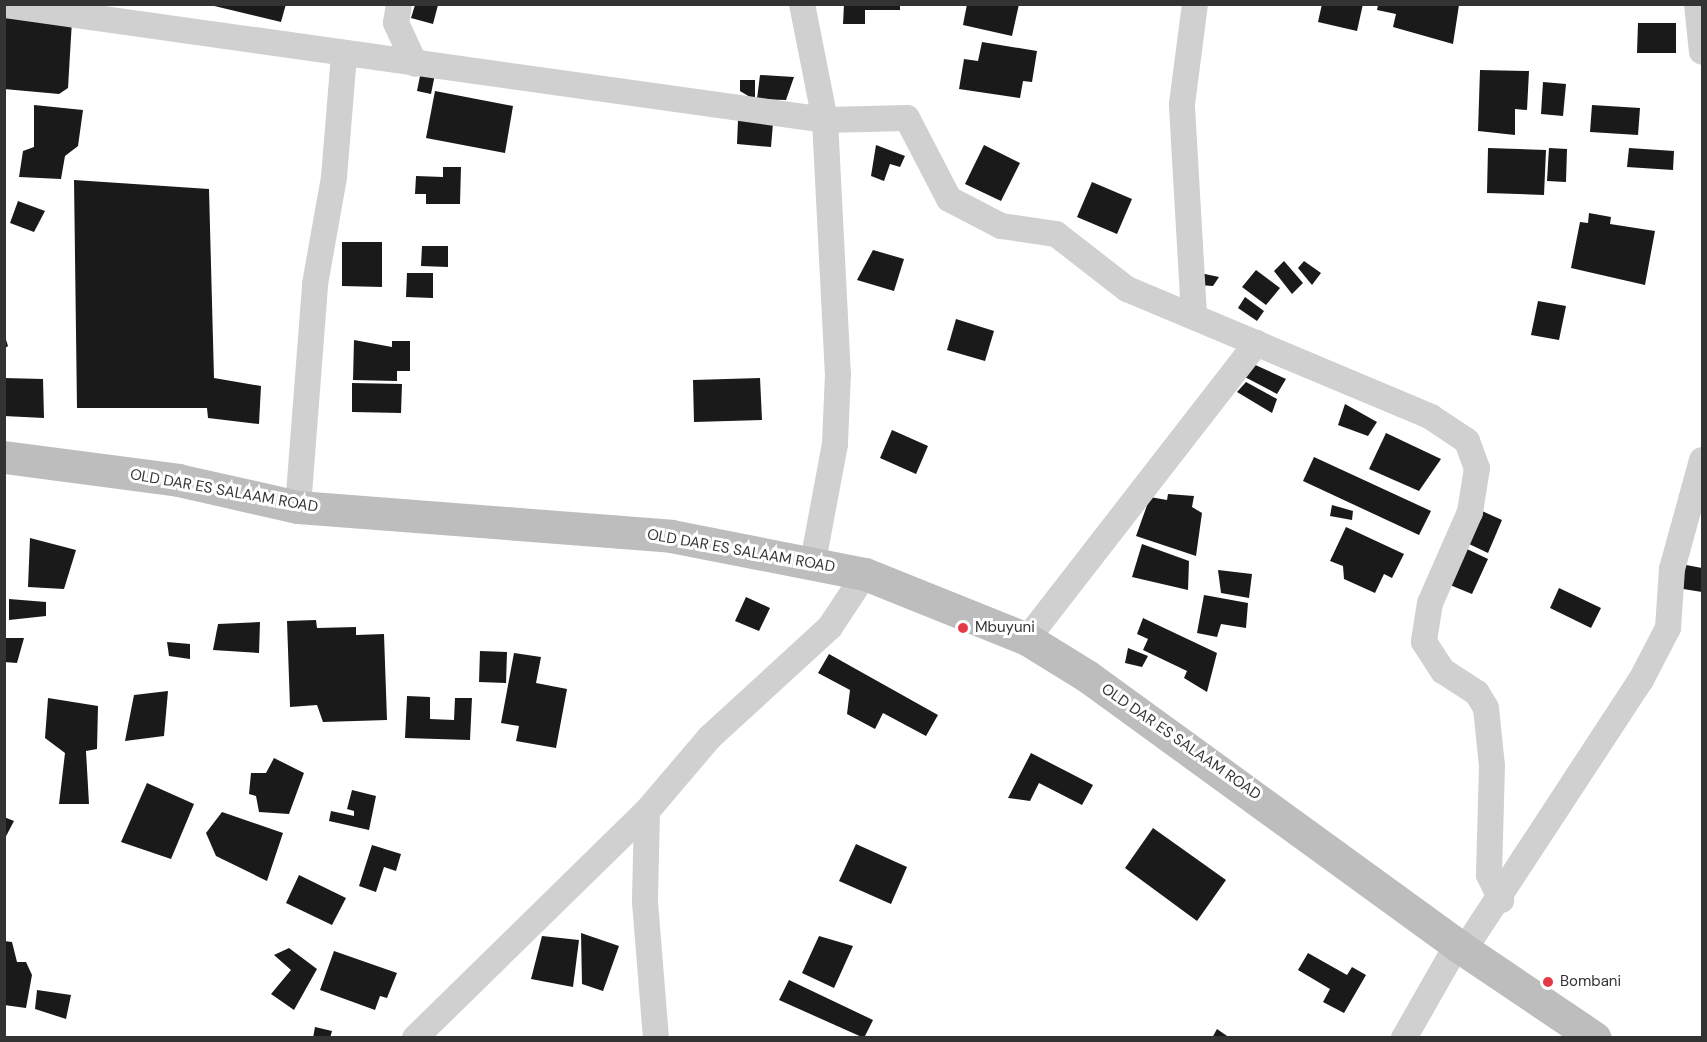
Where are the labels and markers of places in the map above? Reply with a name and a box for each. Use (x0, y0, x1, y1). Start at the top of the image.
place label: Mbuyuni (975, 619, 1035, 637)
marker: Mbuyuni (956, 621, 970, 635)
place label: Bombani (1560, 973, 1621, 991)
marker: Bombani (1541, 975, 1555, 989)

